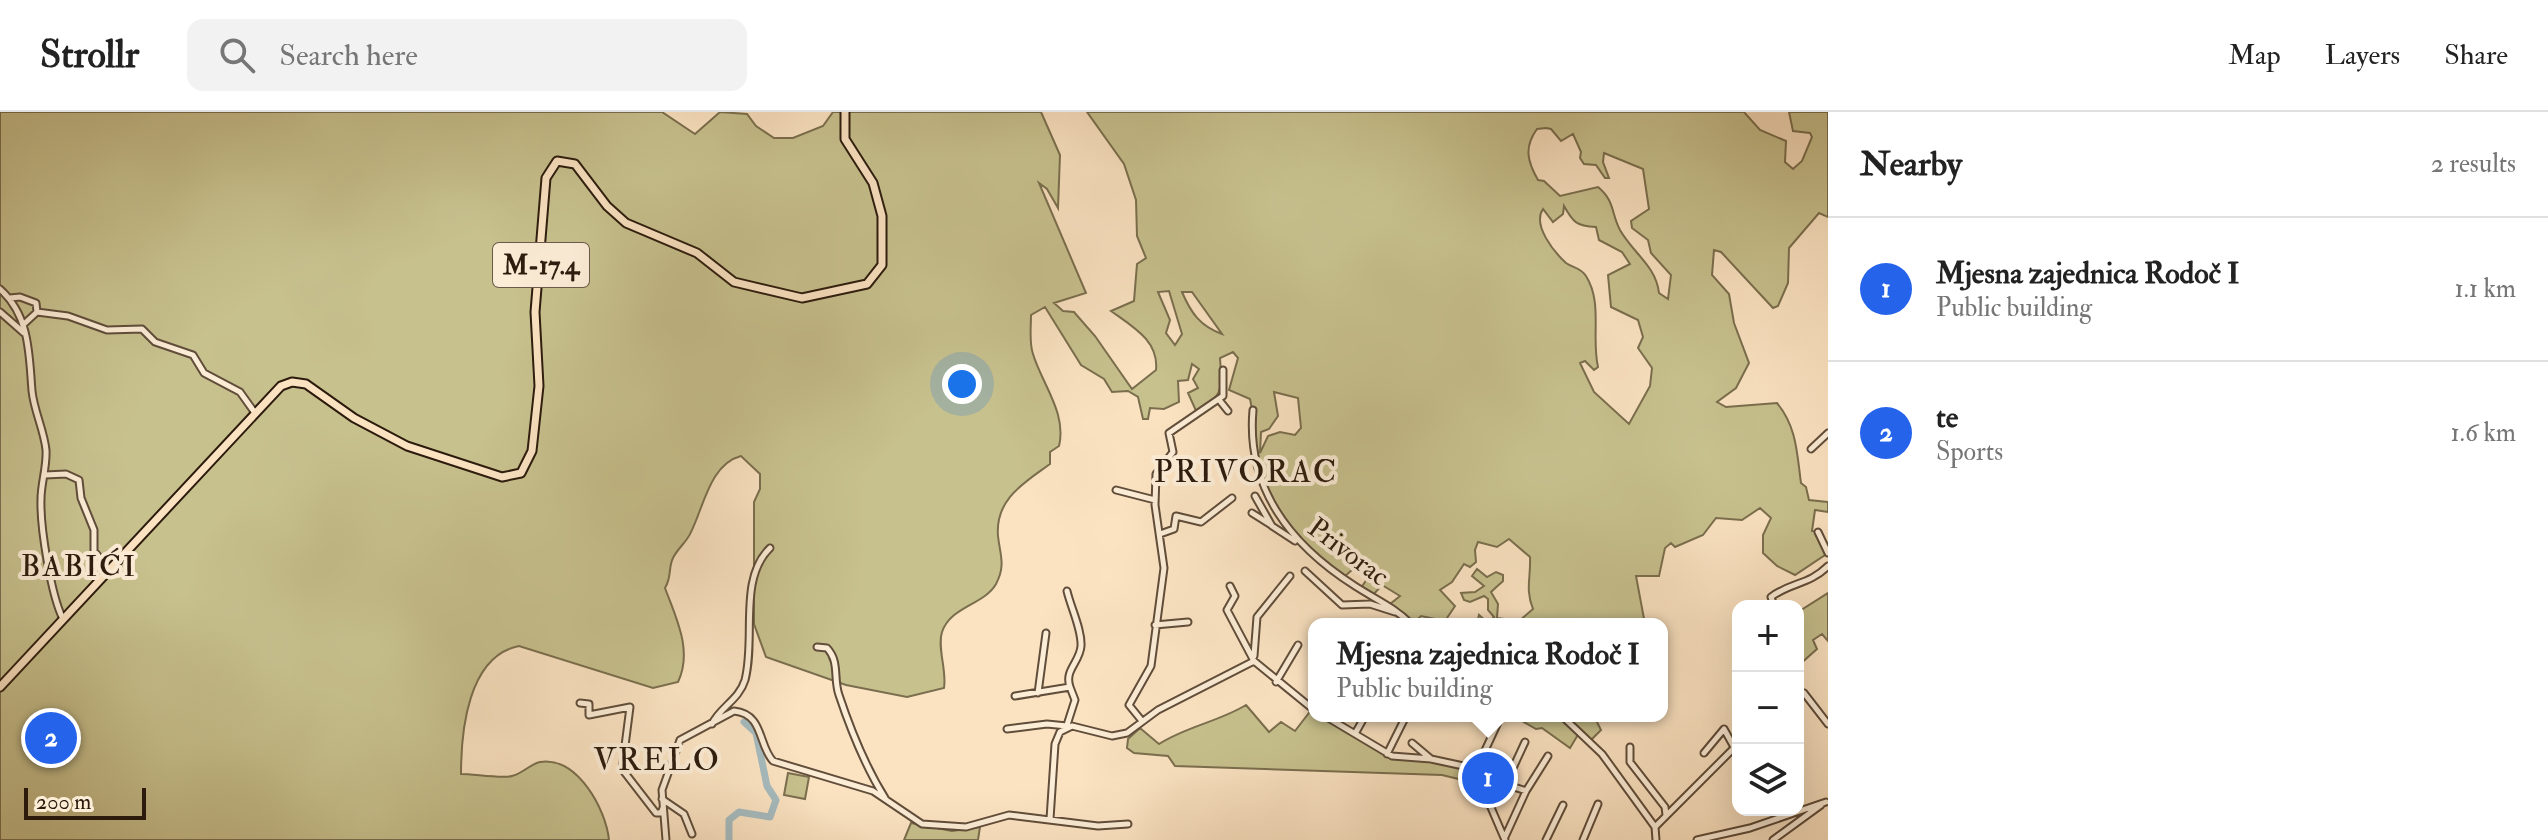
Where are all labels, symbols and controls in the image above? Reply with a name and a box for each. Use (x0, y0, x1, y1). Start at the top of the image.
search box (187, 19, 747, 91)
text: Strollr (40, 31, 139, 79)
icon: search (215, 33, 259, 77)
text: Search here (279, 37, 418, 74)
text: Map (2228, 38, 2281, 73)
text: Layers (2325, 38, 2400, 73)
text: Share (2444, 38, 2508, 73)
text: Nearby (1860, 143, 1962, 186)
text: 2 results (2431, 148, 2516, 180)
road number: M-17.4 (493, 243, 589, 287)
text: Mjesna zajednica Rodoč I (1936, 255, 2239, 292)
text: 1 (1881, 273, 1891, 305)
text: 1.1 km (2454, 273, 2516, 305)
text: Public building (1936, 292, 2092, 324)
your location (942, 364, 982, 404)
text: te (1936, 399, 1958, 436)
text: 2 (1879, 417, 1893, 449)
text: 1.6 km (2451, 417, 2516, 449)
text: Sports (1936, 436, 2003, 468)
district label: PRIVORAC (1154, 452, 1338, 492)
street label: Privorac (1301, 510, 1396, 594)
district label: BABIĆI (21, 547, 137, 585)
map controls (1732, 600, 1804, 816)
button: + (1732, 600, 1804, 672)
popup (1308, 618, 1668, 722)
text: Mjesna zajednica Rodoč I (1336, 636, 1640, 673)
button: − (1732, 672, 1804, 744)
text: Public building (1336, 673, 1492, 705)
pin: 2 (25, 708, 77, 768)
district label: VRELO (593, 740, 721, 780)
button: layers (1732, 744, 1804, 816)
pin: 1 (1462, 748, 1514, 808)
scale bar (24, 784, 146, 820)
text: 200 m (36, 788, 91, 816)

